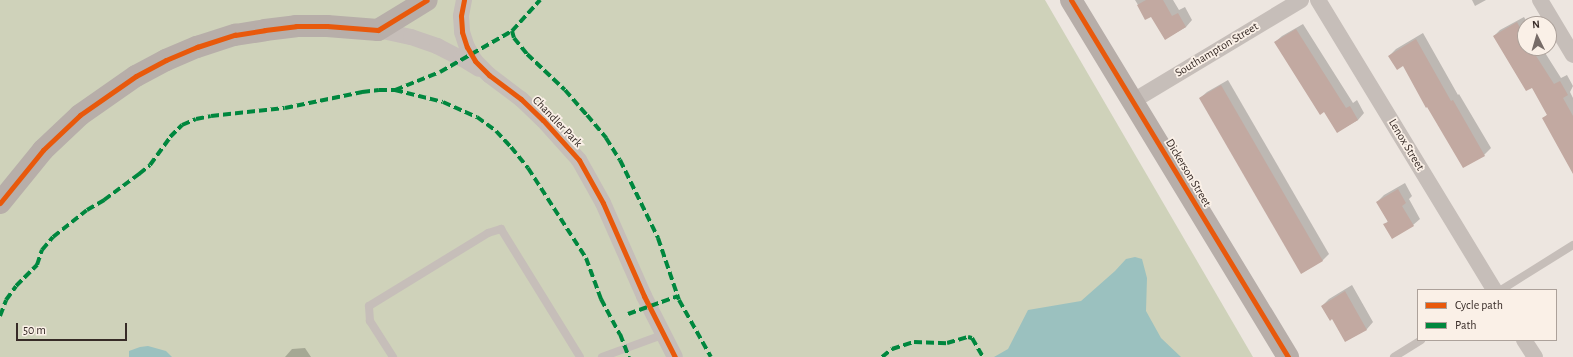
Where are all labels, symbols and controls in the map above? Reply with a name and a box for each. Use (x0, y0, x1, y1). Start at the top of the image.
north arrow (1517, 16, 1557, 56)
street label: Southampton Street (1173, 19, 1261, 81)
text: N (1532, 19, 1540, 30)
street label: Chandler Park (529, 93, 585, 151)
street label: Lenox Street (1385, 117, 1427, 173)
street label: Dickerson Street (1162, 136, 1214, 210)
legend (1417, 289, 1557, 341)
text: Cycle path (1455, 299, 1503, 311)
scale bar (18, 315, 129, 341)
text: Path (1455, 319, 1477, 331)
text: 50 m (23, 324, 46, 336)

